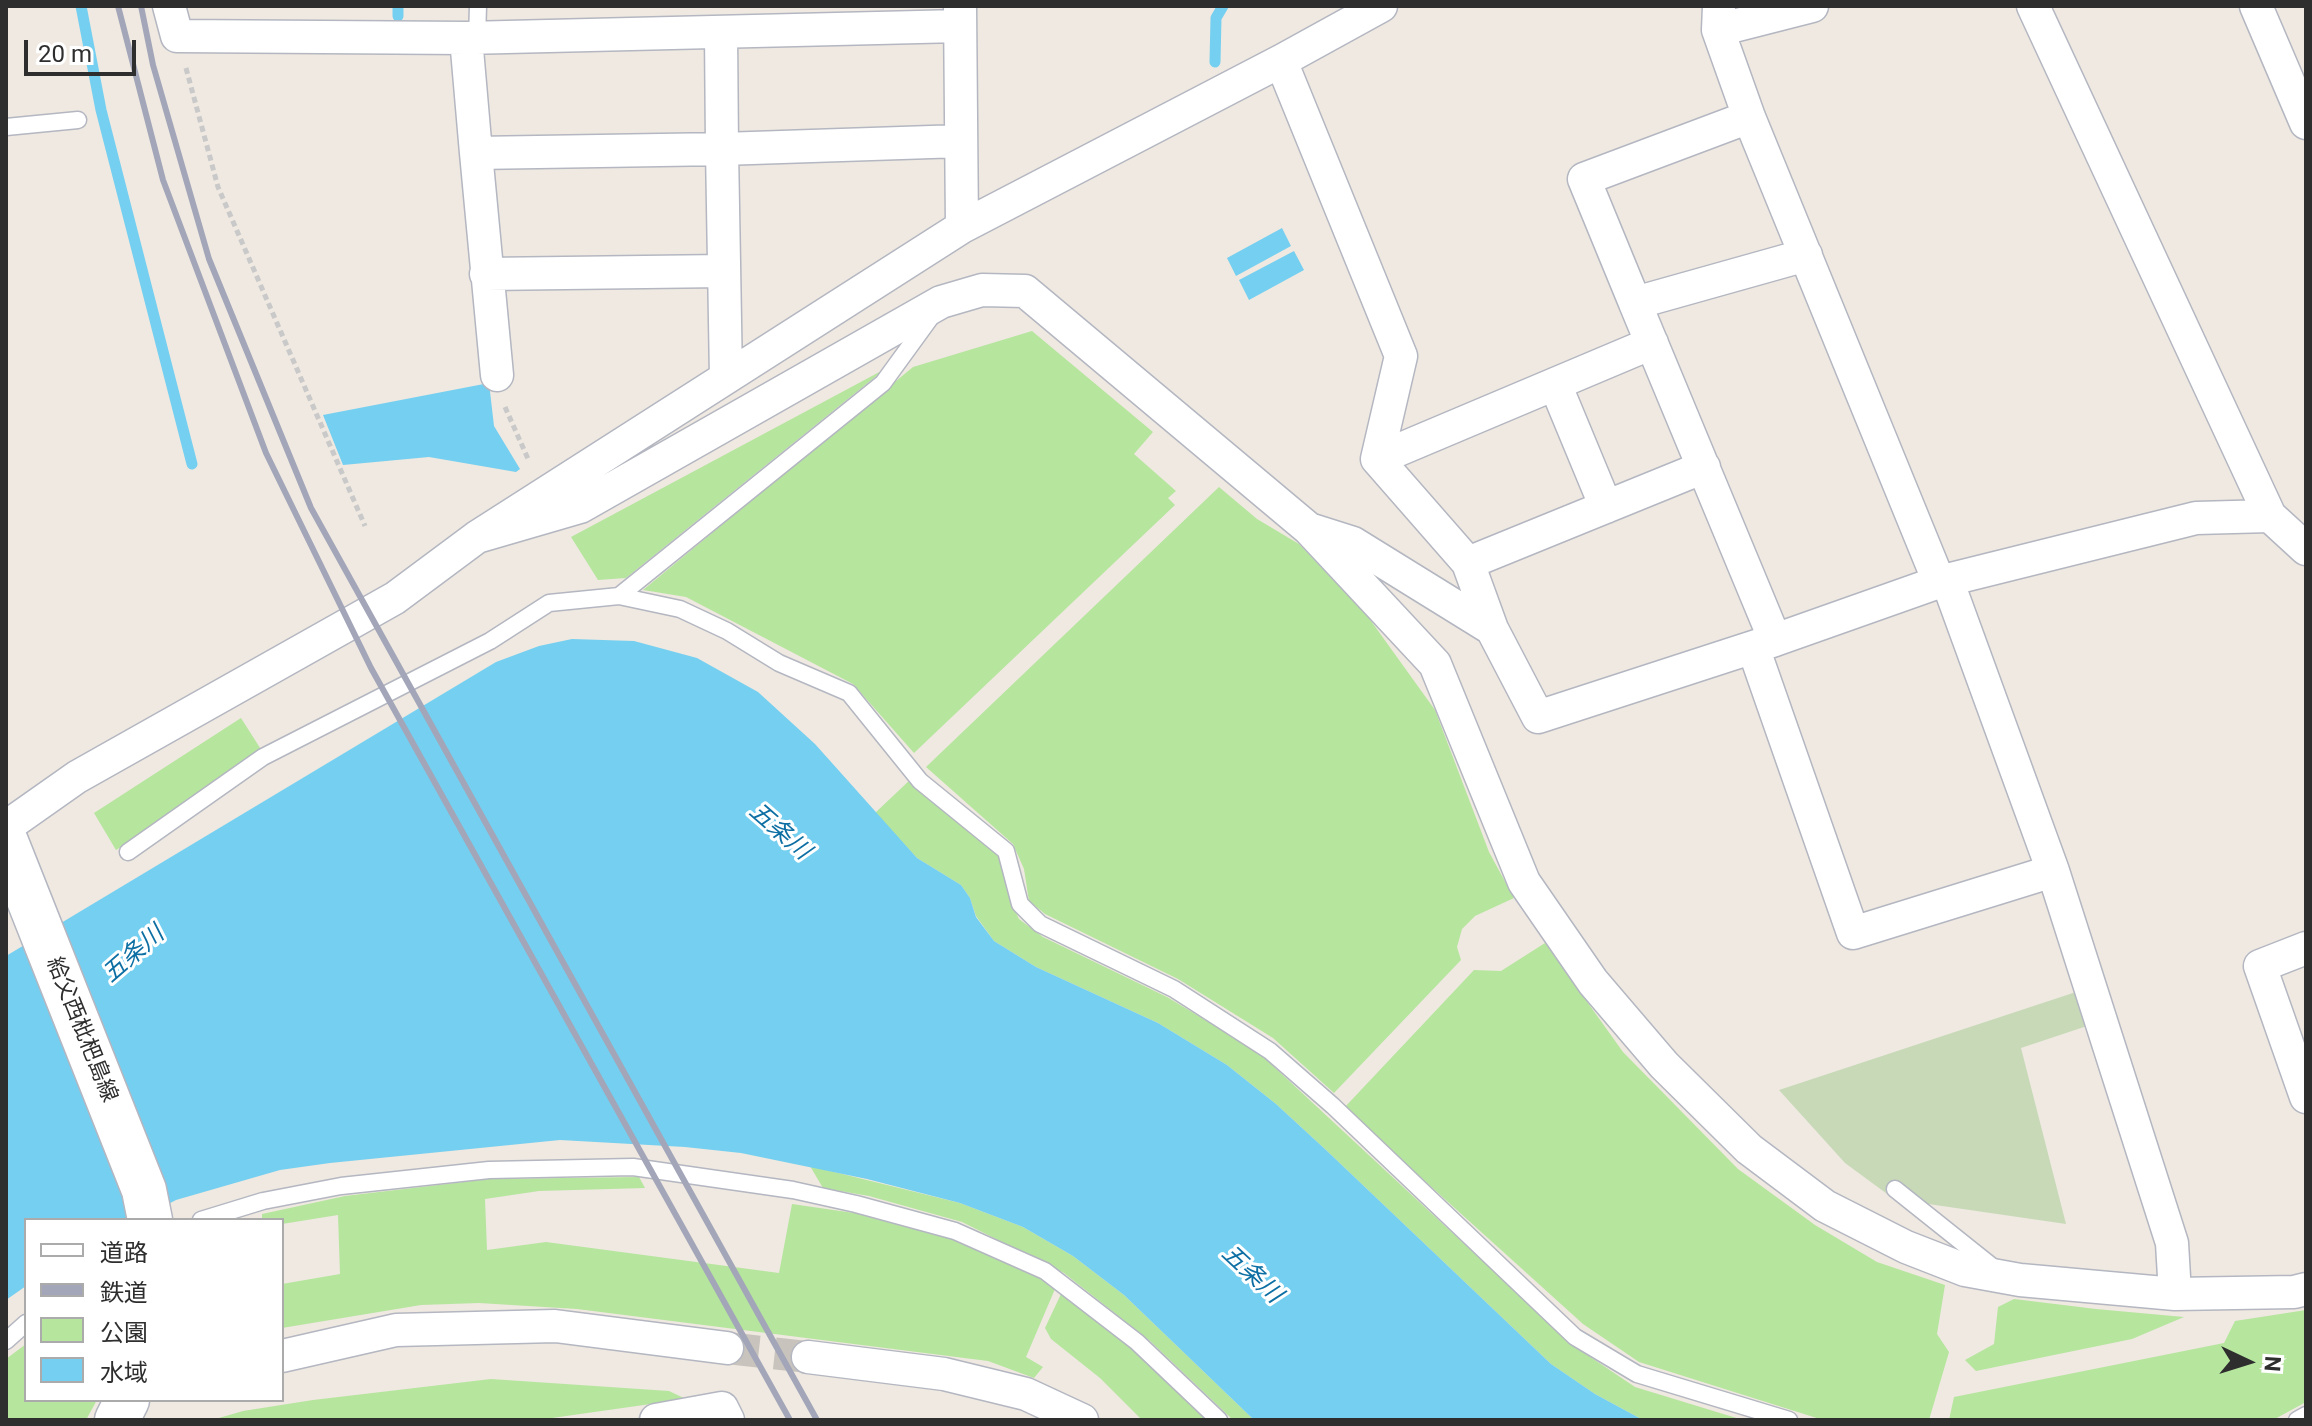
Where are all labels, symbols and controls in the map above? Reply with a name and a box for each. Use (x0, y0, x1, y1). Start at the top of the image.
scale bar (28, 24, 140, 74)
text: 20 m (38, 40, 92, 68)
water label: 五条川 (742, 798, 816, 866)
water label: 五条川 (97, 921, 171, 989)
street label: 給父西枇杷島線 (40, 954, 122, 1106)
legend (24, 1218, 284, 1402)
text: 道路 (100, 1239, 148, 1267)
water label: 五条川 (1215, 1240, 1287, 1310)
text: 鉄道 (100, 1279, 148, 1307)
text: 公園 (100, 1319, 148, 1347)
north arrow (2208, 1322, 2288, 1402)
text: N (2259, 1355, 2285, 1372)
text: 水域 (100, 1359, 148, 1387)

